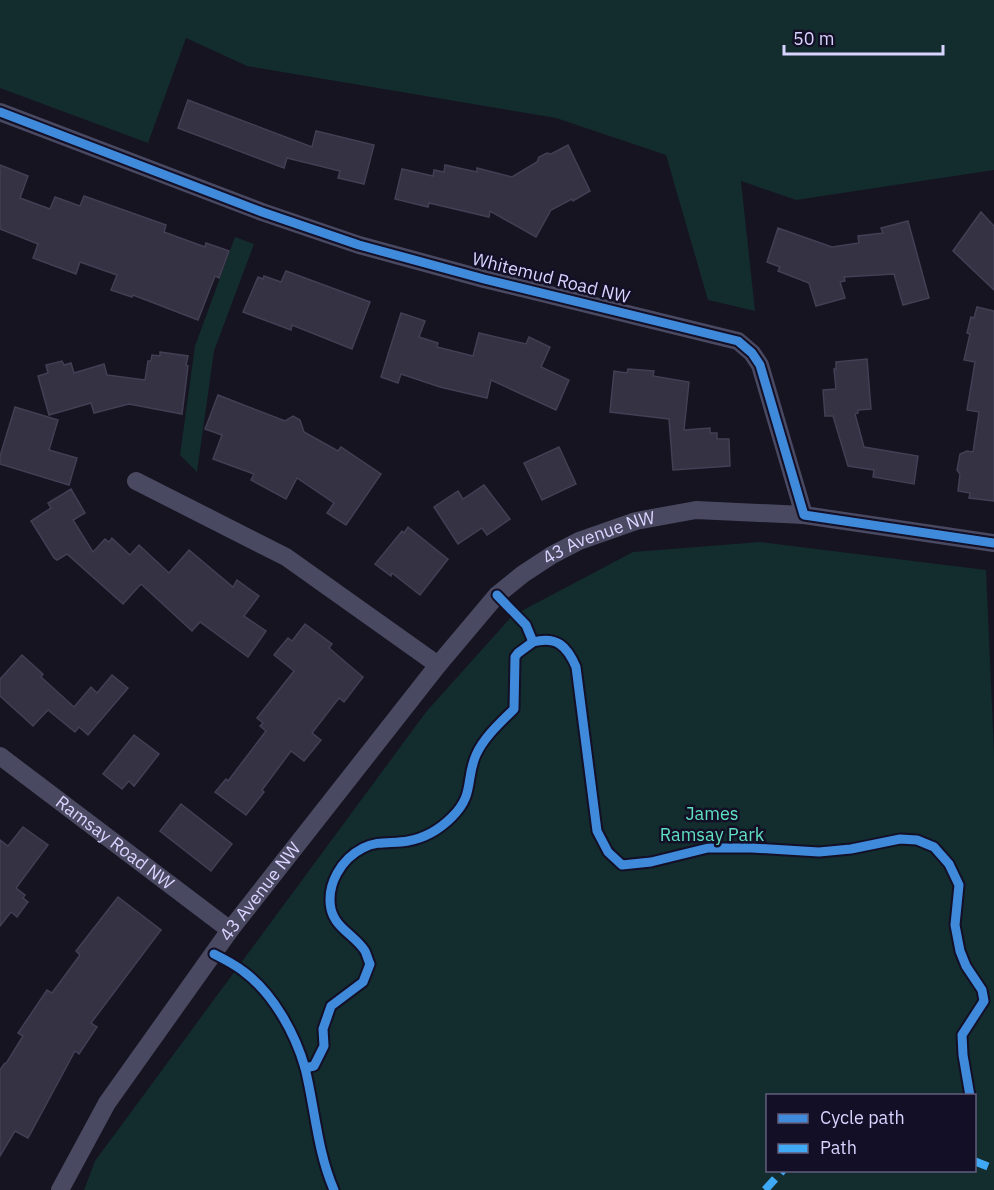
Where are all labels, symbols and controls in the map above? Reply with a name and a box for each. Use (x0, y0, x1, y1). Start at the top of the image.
scale bar (784, 18, 943, 56)
text: 50 m (793, 27, 835, 50)
street label: Whitemud Road NW (470, 247, 632, 308)
street label: 43 Avenue NW (538, 506, 657, 569)
street label: Ramsay Road NW (51, 790, 179, 895)
park label: James Ramsay Park (660, 802, 765, 846)
street label: 43 Avenue NW (214, 837, 306, 945)
legend (766, 1094, 976, 1172)
text: Cycle path (820, 1106, 905, 1129)
text: Path (820, 1136, 857, 1159)

